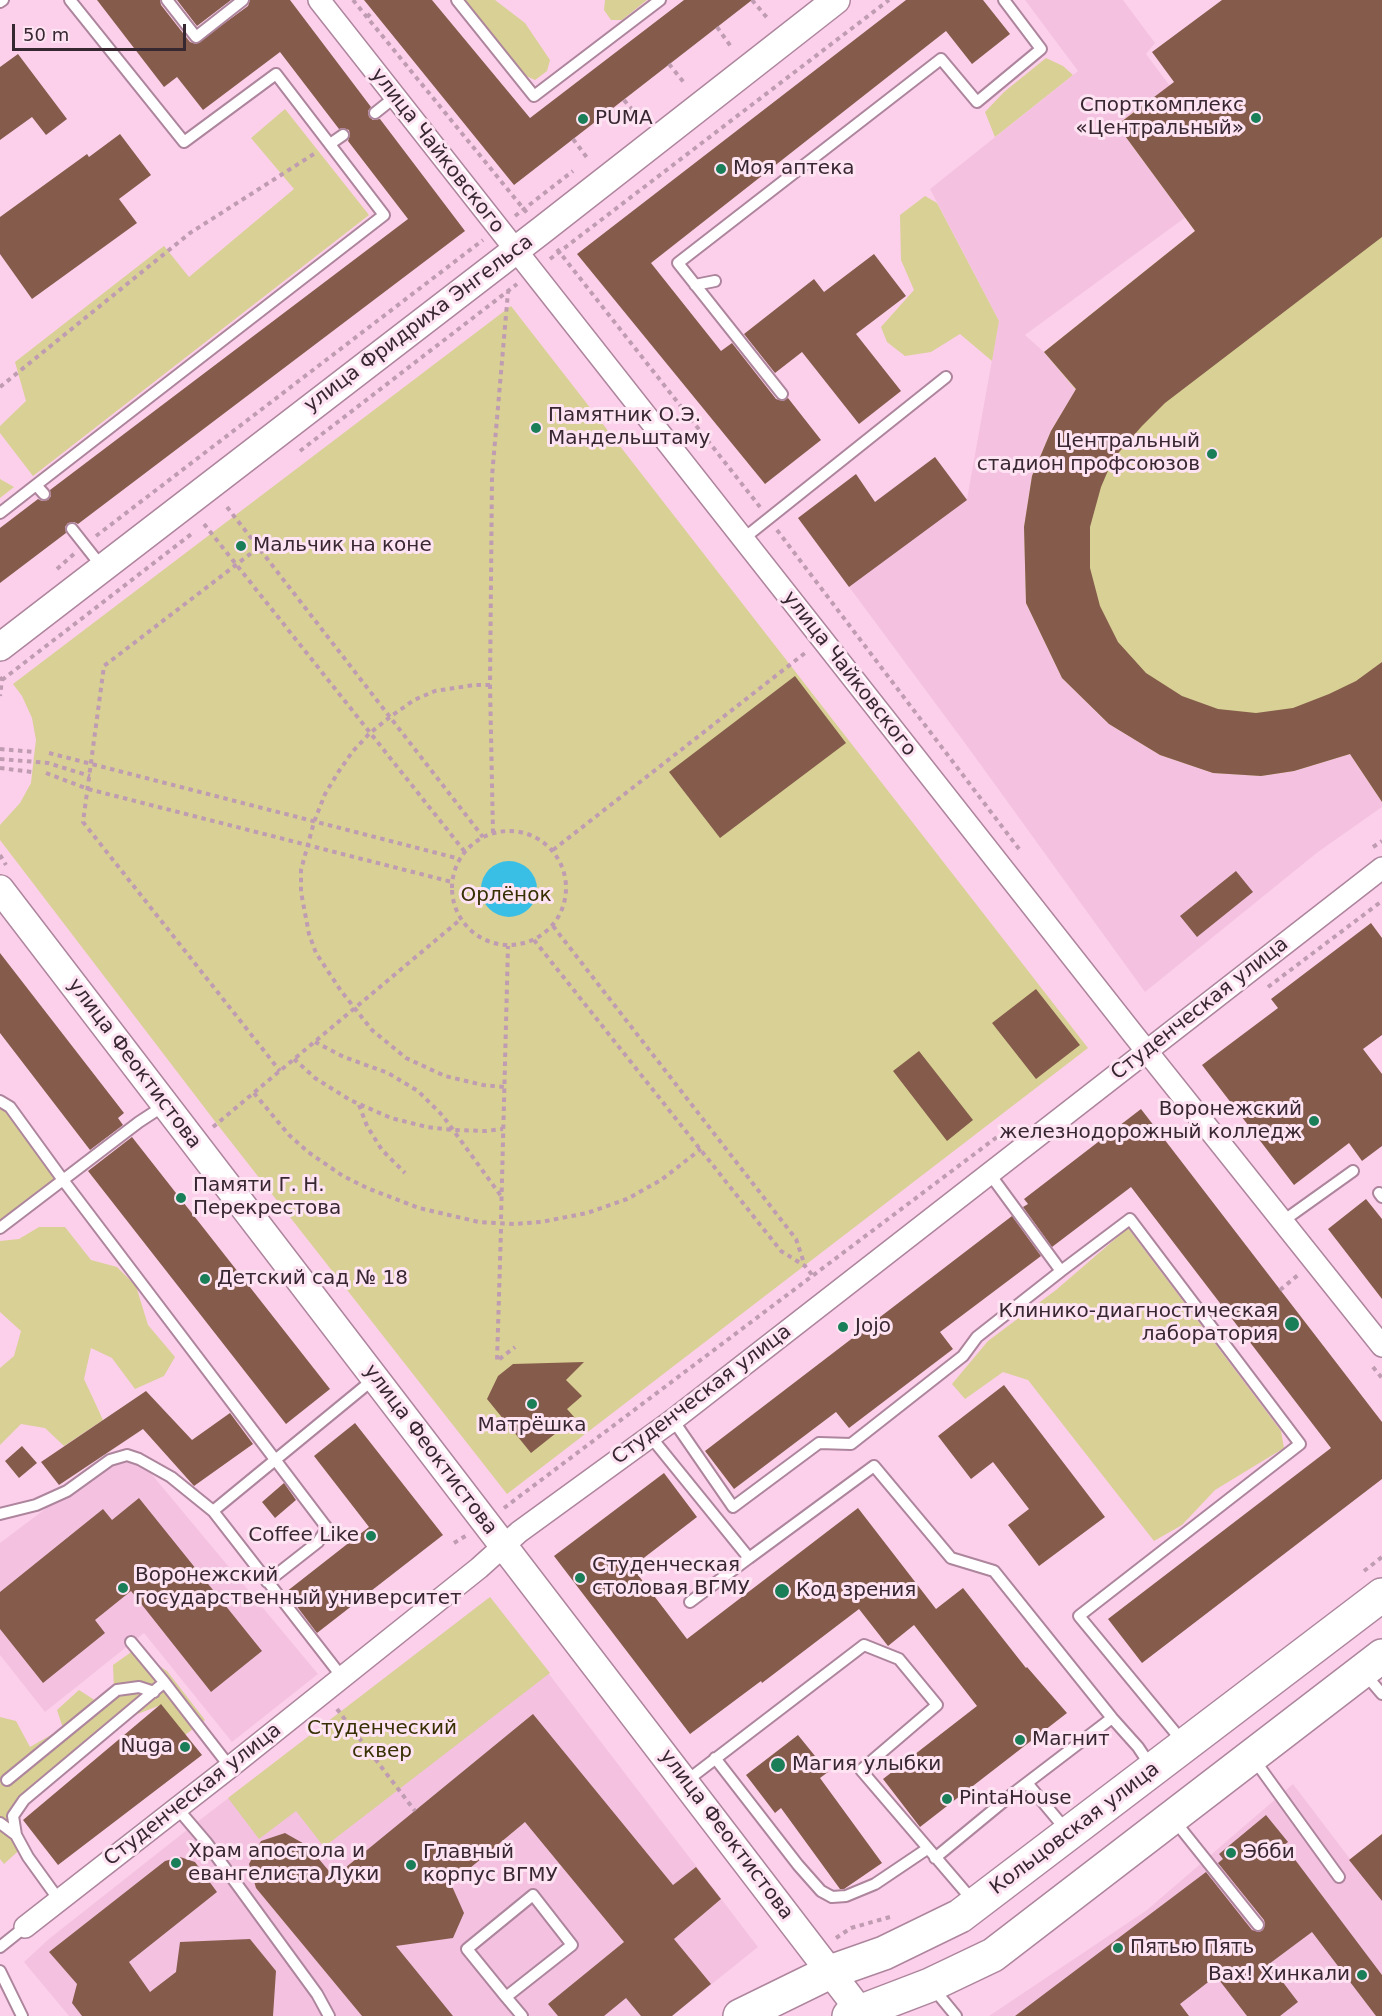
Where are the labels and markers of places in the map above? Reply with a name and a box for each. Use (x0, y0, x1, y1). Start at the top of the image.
place label: Спорткомплекс «Центральный» (1076, 94, 1244, 141)
place label: PUMA (595, 107, 653, 131)
marker: Спорткомплекс «Центральный» (1249, 111, 1263, 125)
marker: PUMA (576, 112, 590, 126)
place label: Моя аптека (733, 157, 855, 181)
marker: Моя аптека (714, 162, 728, 176)
place label: Памятник О.Э. Мандельштаму (548, 404, 710, 451)
marker: Памятник О.Э. Мандельштаму (529, 421, 543, 435)
place label: Центральный стадион профсоюзов (977, 430, 1200, 477)
marker: Центральный стадион профсоюзов (1205, 447, 1219, 461)
place label: Мальчик на коне (253, 534, 432, 558)
marker: Мальчик на коне (234, 539, 248, 553)
place label: Воронежский железнодорожный колледж (999, 1098, 1302, 1145)
marker: Воронежский железнодорожный колледж (1307, 1114, 1321, 1128)
place label: Памяти Г. Н. Перекрестова (193, 1174, 341, 1221)
marker: Памяти Г. Н. Перекрестова (174, 1191, 188, 1205)
place label: Детский сад № 18 (217, 1267, 408, 1291)
marker: Детский сад № 18 (198, 1272, 212, 1286)
place label: Клинико-диагностическая лаборатория (998, 1300, 1278, 1347)
place label: Jojo (855, 1315, 891, 1339)
marker: Клинико-диагностическая лаборатория (1283, 1315, 1301, 1333)
marker: Jojo (836, 1320, 850, 1334)
marker: Матрёшка (525, 1397, 539, 1411)
place label: Матрёшка (478, 1414, 586, 1438)
place label: Coffee Like (248, 1524, 359, 1548)
marker: Coffee Like (364, 1529, 378, 1543)
place label: Студенческая столовая ВГМУ (592, 1554, 750, 1601)
place label: Воронежский государственный университет (135, 1564, 462, 1611)
marker: Студенческая столовая ВГМУ (573, 1571, 587, 1585)
place label: Код зрения (796, 1579, 916, 1603)
marker: Воронежский государственный университет (116, 1581, 130, 1595)
marker: Код зрения (773, 1582, 791, 1600)
place label: Магнит (1032, 1728, 1110, 1752)
marker: Магнит (1013, 1733, 1027, 1747)
place label: Nuga (120, 1735, 173, 1759)
marker: Nuga (178, 1740, 192, 1754)
place label: Магия улыбки (792, 1753, 941, 1777)
marker: Магия улыбки (769, 1756, 787, 1774)
place label: PintaHouse (959, 1787, 1072, 1811)
marker: PintaHouse (940, 1792, 954, 1806)
place label: Храм апостола и евангелиста Луки (188, 1840, 379, 1887)
place label: Главный корпус ВГМУ (423, 1841, 558, 1888)
place label: Эбби (1243, 1841, 1295, 1865)
marker: Эбби (1224, 1846, 1238, 1860)
marker: Храм апостола и евангелиста Луки (169, 1856, 183, 1870)
marker: Главный корпус ВГМУ (404, 1858, 418, 1872)
place label: Пятью Пять (1130, 1936, 1254, 1960)
marker: Пятью Пять (1111, 1941, 1125, 1955)
place label: Вах! Хинкали (1208, 1963, 1350, 1987)
marker: Вах! Хинкали (1355, 1968, 1369, 1982)

